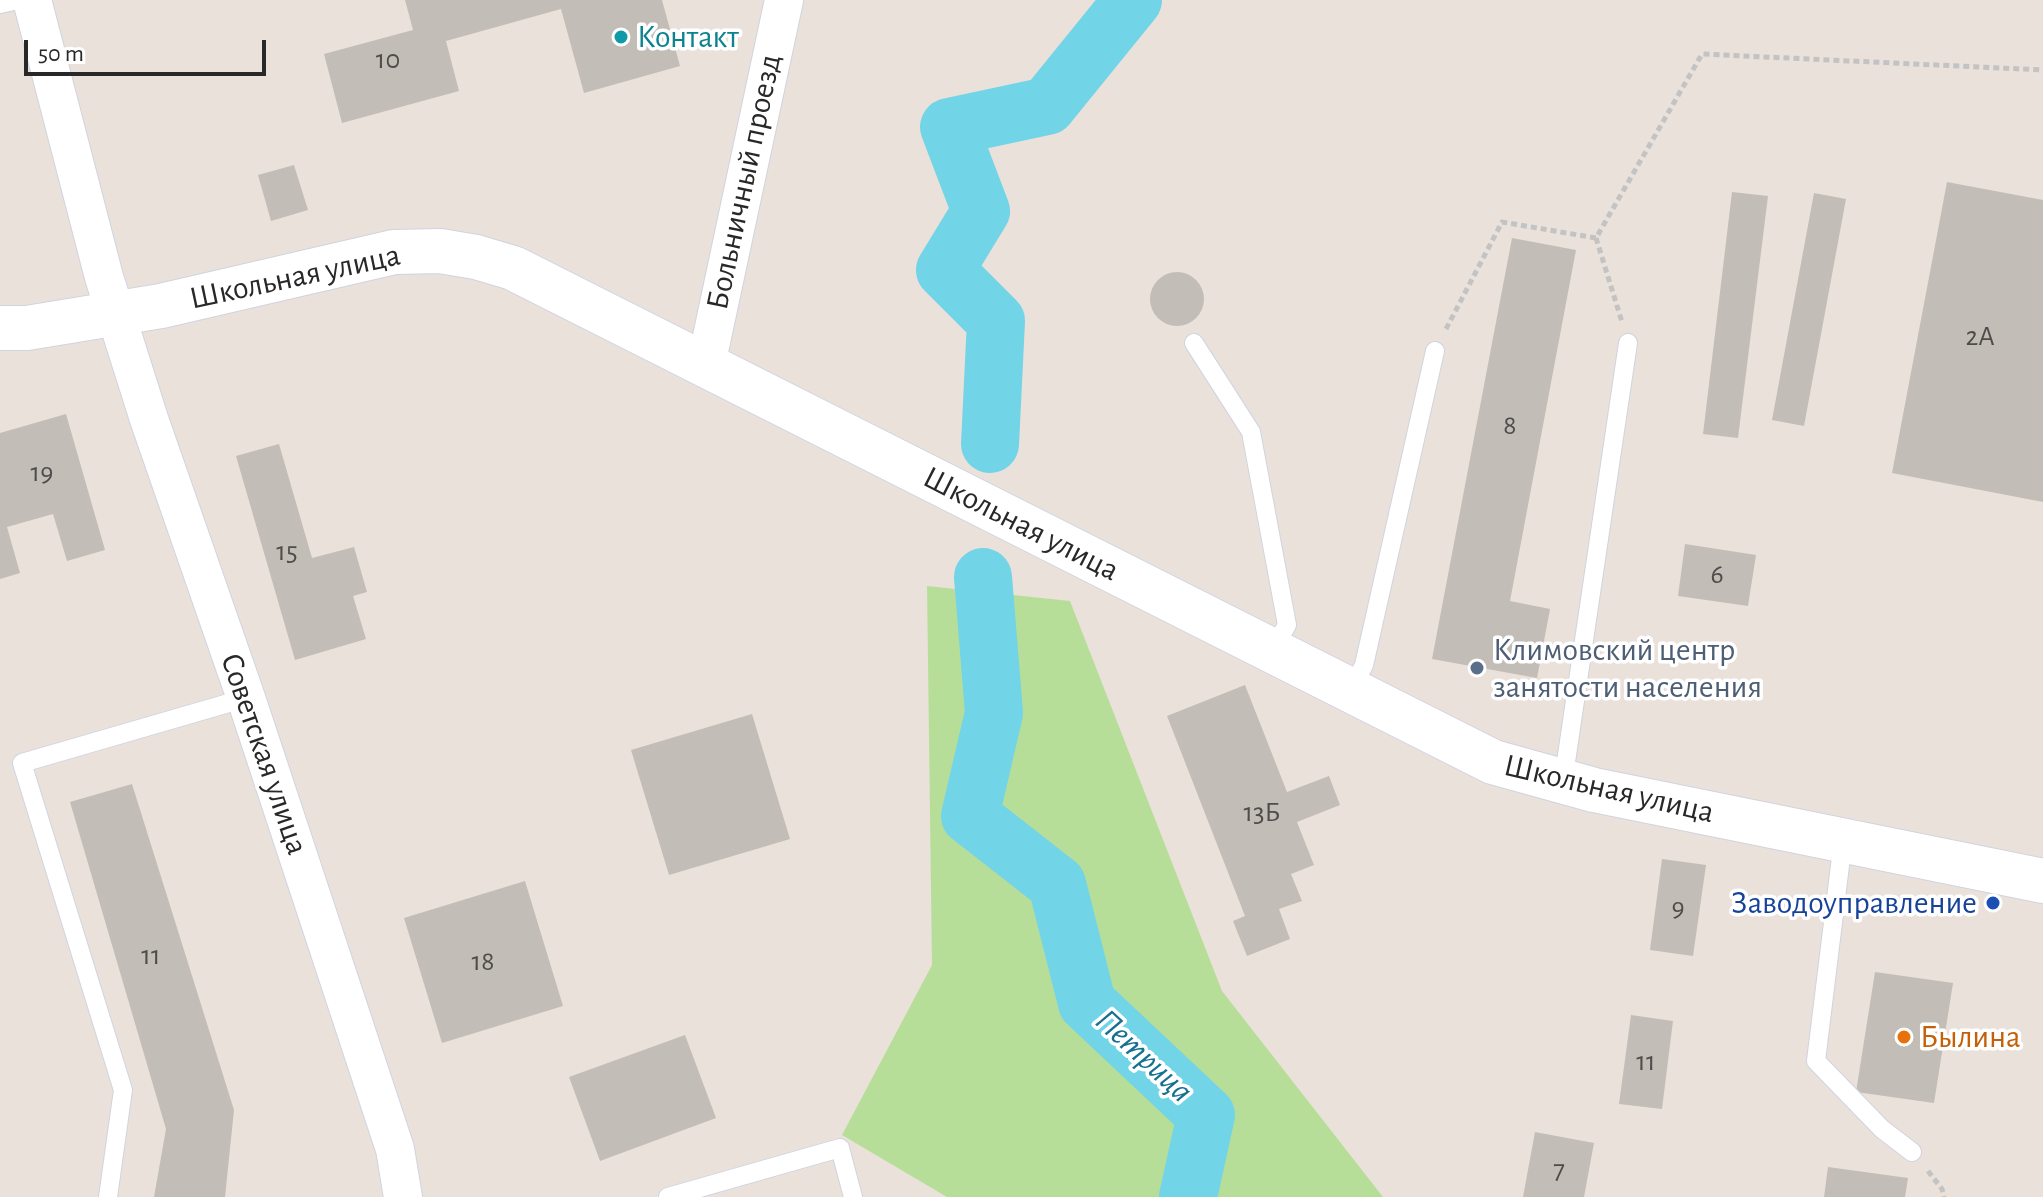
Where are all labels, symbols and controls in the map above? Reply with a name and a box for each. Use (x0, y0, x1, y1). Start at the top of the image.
place label: Контакт (637, 18, 739, 56)
scale bar (28, 24, 270, 74)
marker: Контакт (612, 28, 630, 46)
text: 50 m (38, 42, 84, 66)
house number: 10 (376, 43, 400, 77)
street label: Больничный проезд (698, 51, 790, 313)
street label: Школьная улица (186, 236, 404, 318)
house number: 2А (1965, 320, 1995, 354)
house number: 8 (1503, 409, 1517, 443)
house number: 19 (31, 456, 53, 490)
street label: Школьная улица (917, 458, 1125, 590)
house number: 15 (276, 535, 298, 569)
house number: 6 (1710, 558, 1724, 592)
place label: Климовский центр занятости населения (1493, 631, 1762, 706)
street label: Советская улица (212, 648, 316, 860)
marker: Климовский центр занятости населения (1468, 659, 1486, 677)
street label: Школьная улица (1500, 746, 1718, 832)
house number: 13Б (1243, 796, 1281, 830)
place label: Заводоуправление (1731, 884, 1977, 922)
house number: 9 (1671, 891, 1685, 925)
marker: Заводоуправление (1984, 894, 2002, 912)
house number: 11 (141, 939, 161, 973)
house number: 18 (472, 945, 494, 979)
water label: Петрица (1087, 1001, 1201, 1111)
place label: Былина (1920, 1018, 2021, 1056)
marker: Былина (1895, 1028, 1913, 1046)
house number: 11 (1636, 1045, 1656, 1079)
house number: 7 (1553, 1153, 1565, 1187)

